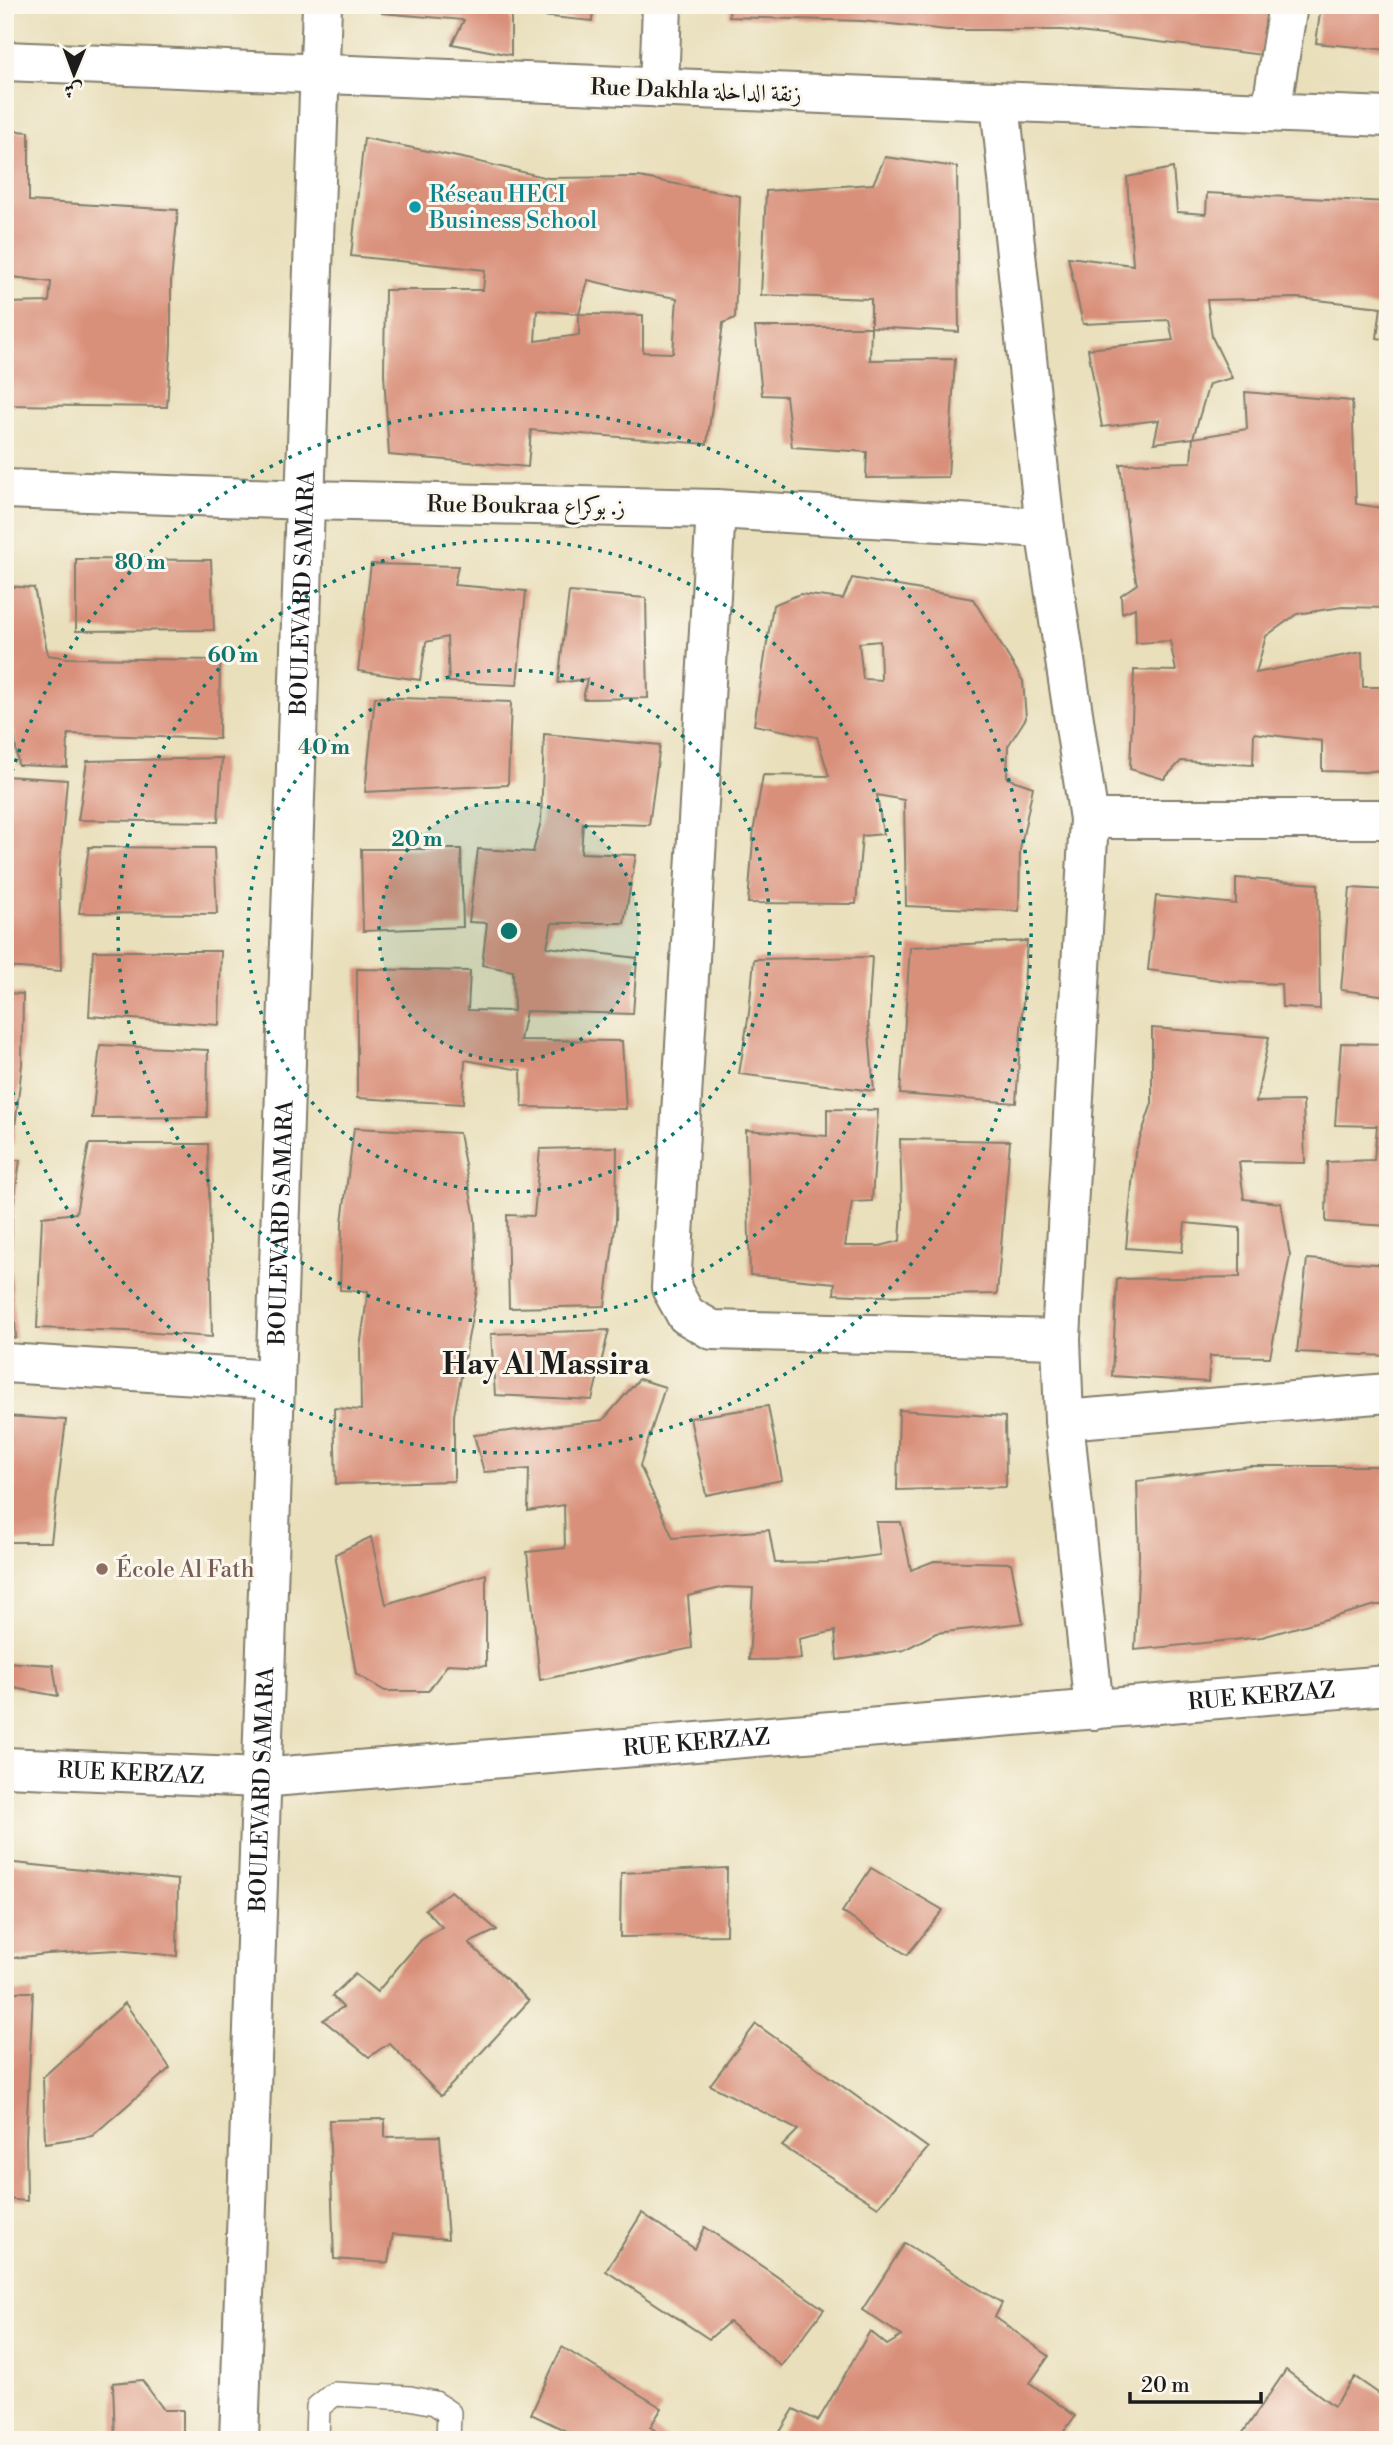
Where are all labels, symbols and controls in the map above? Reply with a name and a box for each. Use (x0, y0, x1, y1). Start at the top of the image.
north arrow (38, 38, 108, 108)
street label: Rue Dakhla زنقة الداخلة (590, 73, 802, 109)
text: ش (64, 78, 83, 102)
place label: Réseau HECI Business School (428, 181, 597, 235)
marker: Réseau HECI Business School (407, 199, 423, 215)
street label: BOULEVARD SAMARA (285, 469, 321, 717)
street label: Rue Boukraa ز. بوكراع (426, 490, 626, 527)
text: 80 m (114, 550, 166, 576)
text: 60 m (208, 643, 258, 669)
text: 40 m (298, 735, 350, 761)
text: 20 m (392, 827, 442, 853)
centre of rings (497, 919, 521, 943)
street label: BOULEVARD SAMARA (263, 1099, 300, 1347)
district label: Hay Al Massira (442, 1346, 651, 1384)
place label: École Al Fath (116, 1554, 255, 1584)
marker: École Al Fath (94, 1561, 110, 1577)
street label: BOULEVARD SAMARA (244, 1665, 280, 1913)
street label: RUE KERZAZ (1187, 1676, 1336, 1716)
street label: RUE KERZAZ (622, 1723, 771, 1763)
street label: RUE KERZAZ (57, 1756, 205, 1791)
scale bar (1130, 2361, 1262, 2405)
text: 20 m (1141, 2373, 1190, 2399)

